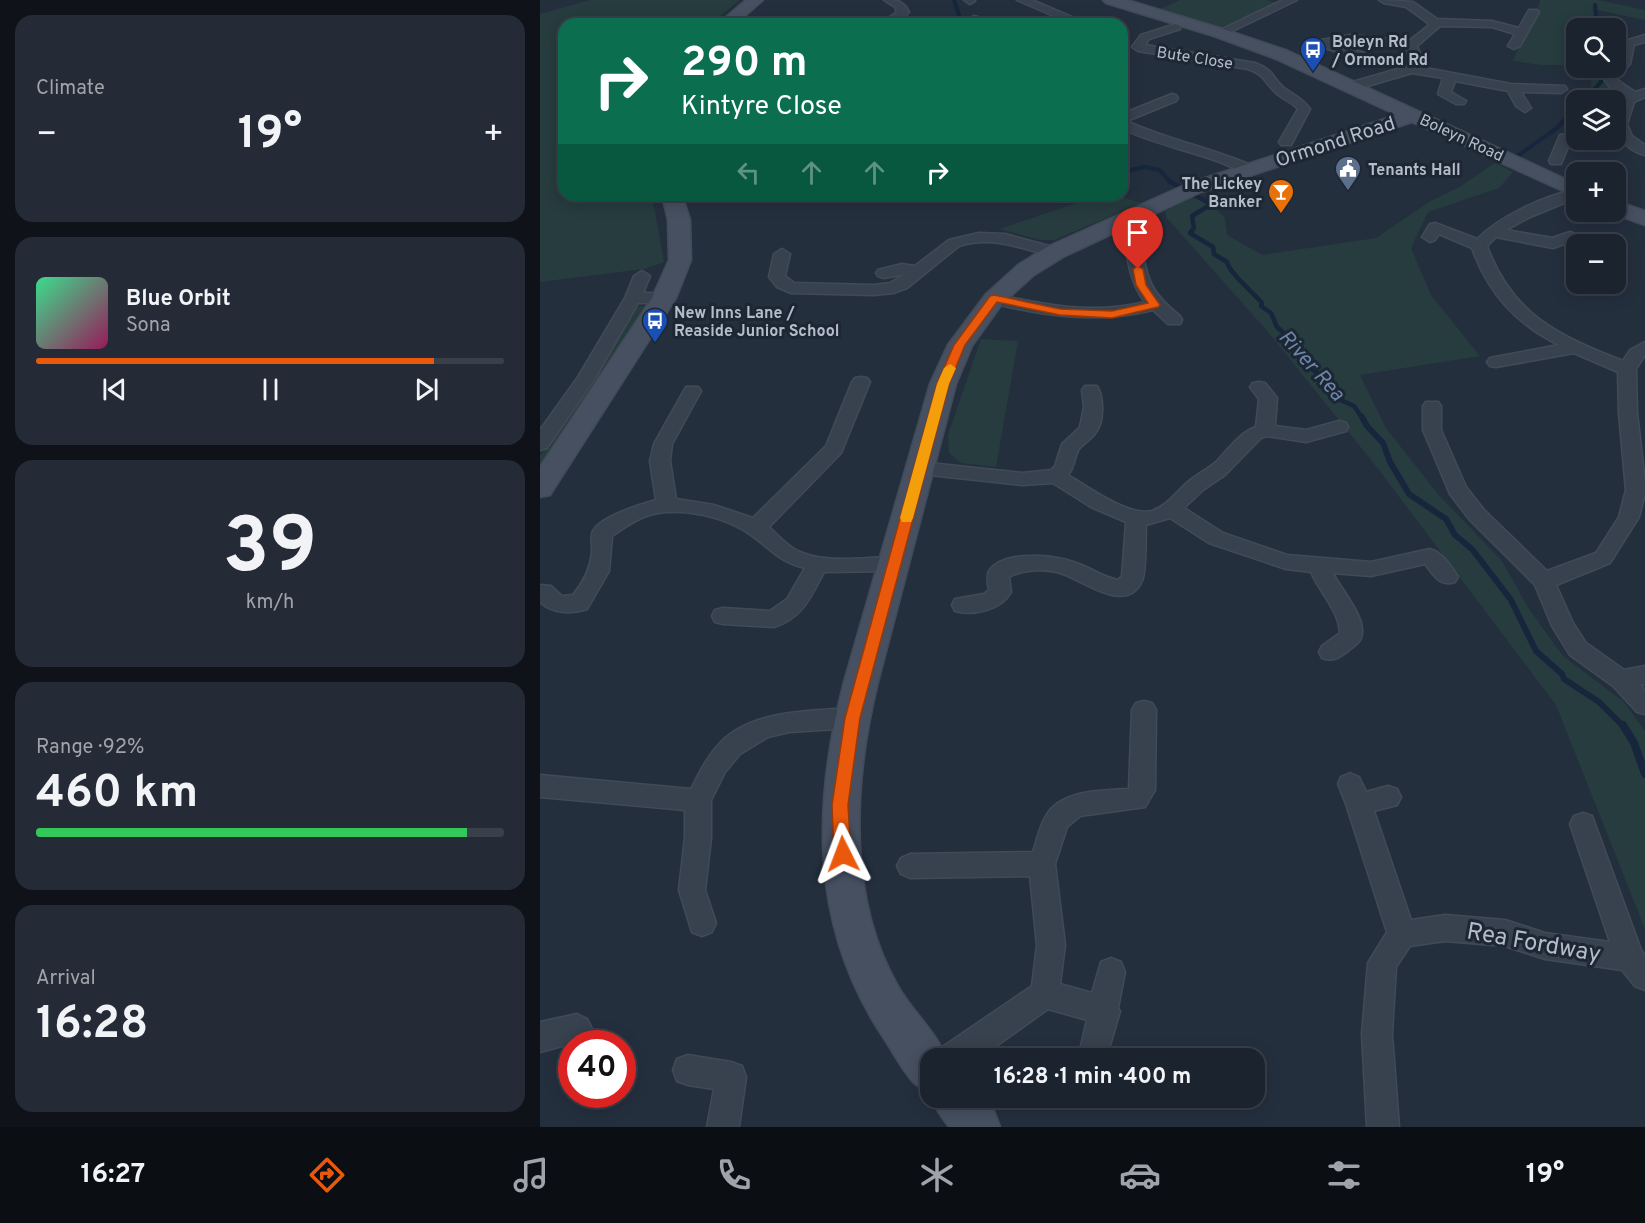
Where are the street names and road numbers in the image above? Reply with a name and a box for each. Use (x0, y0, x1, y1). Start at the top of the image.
street label: Bute Close (1155, 43, 1234, 75)
street label: Ormond Road (1272, 111, 1399, 174)
street label: Boleyn Road (1416, 111, 1506, 167)
street label: Rea Fordway (1464, 917, 1603, 971)

